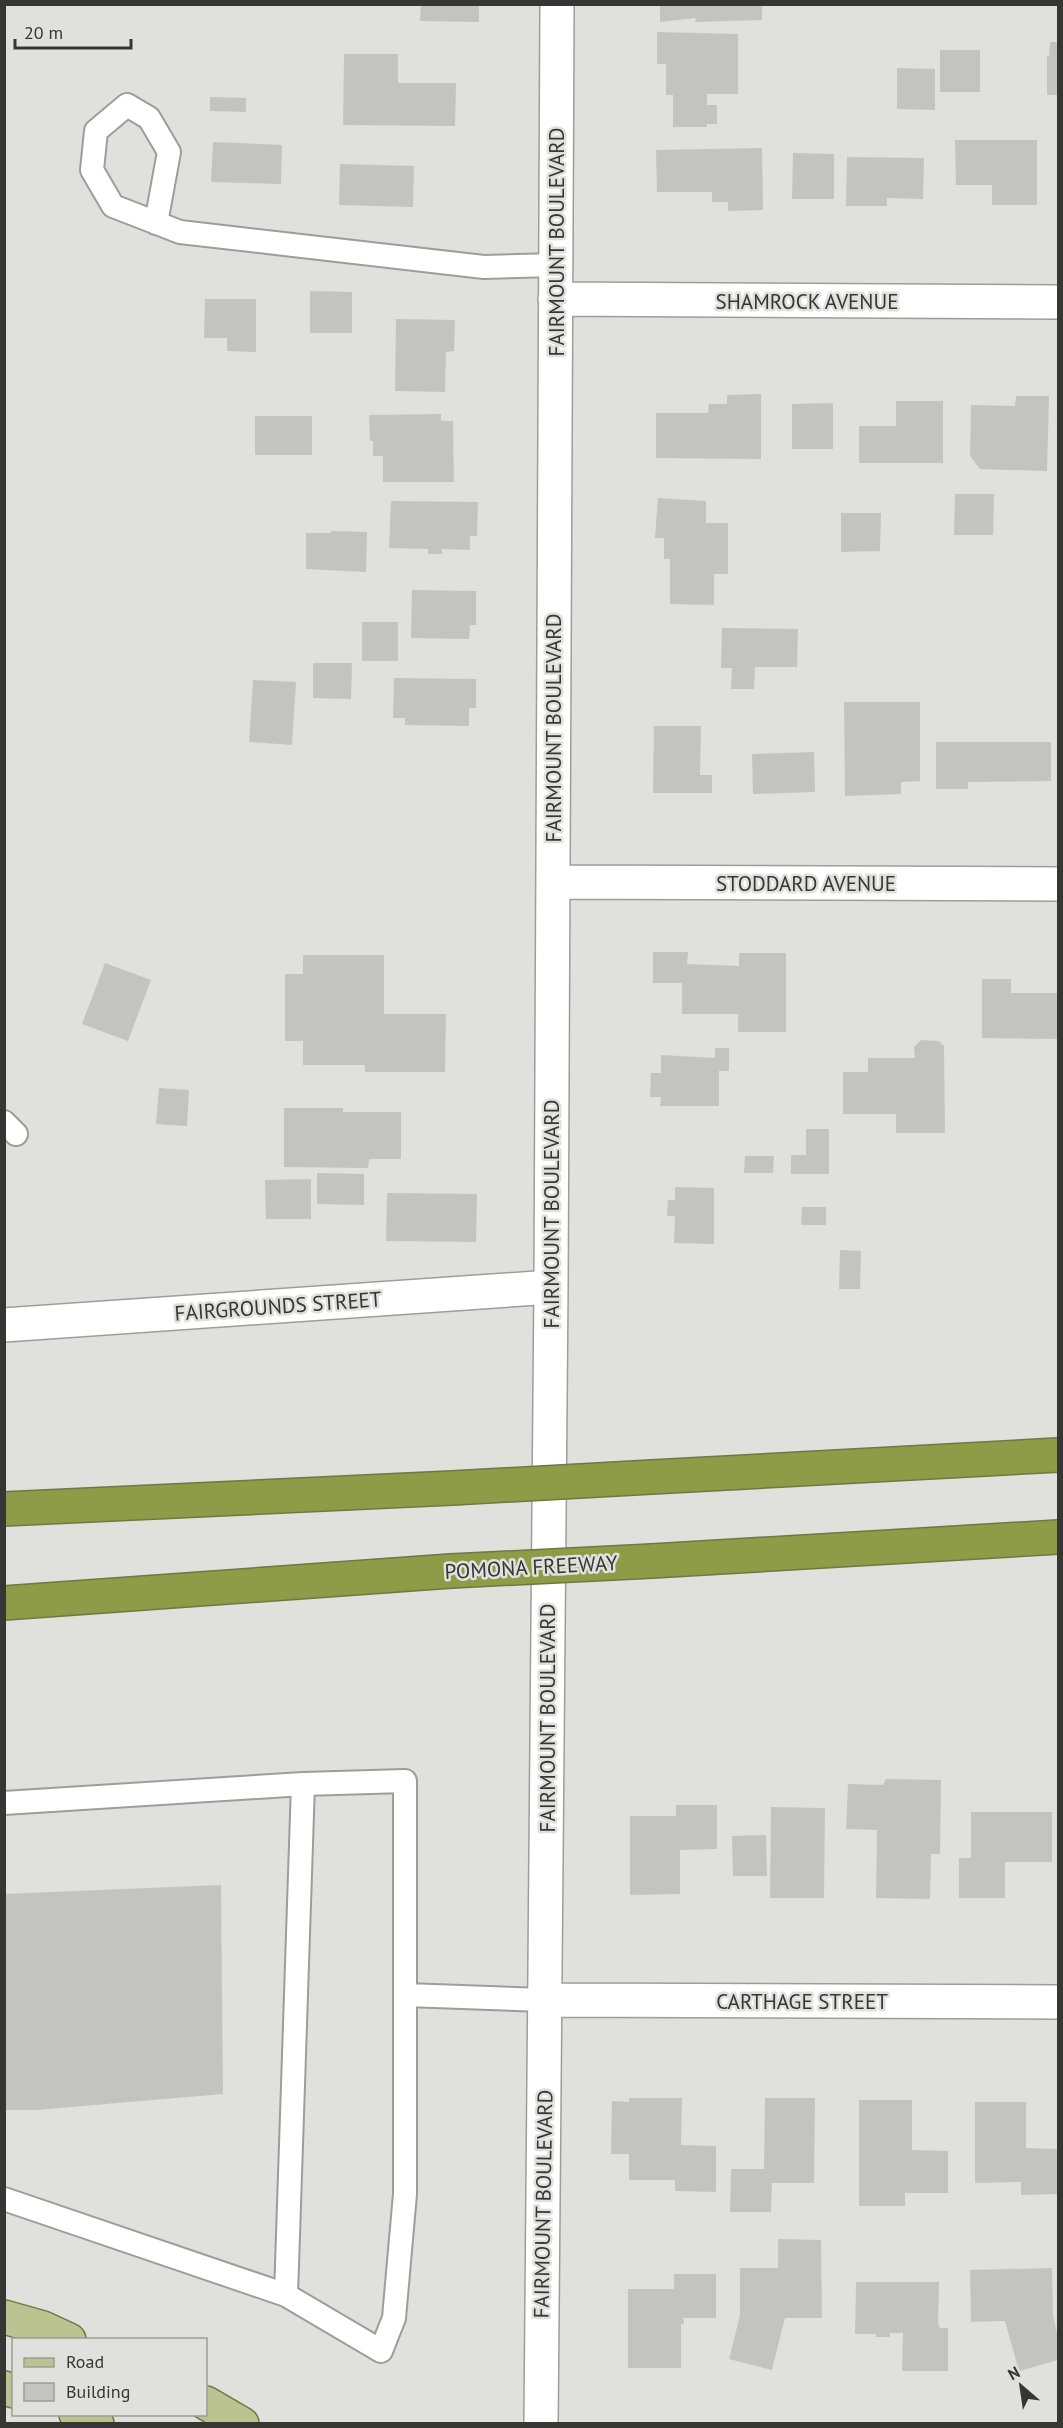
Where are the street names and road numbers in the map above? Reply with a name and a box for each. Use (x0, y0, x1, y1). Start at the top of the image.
street label: FAIRMOUNT BOULEVARD (543, 128, 570, 356)
street label: SHAMROCK AVENUE (716, 288, 898, 315)
street label: FAIRMOUNT BOULEVARD (540, 614, 567, 842)
street label: STODDARD AVENUE (716, 870, 896, 897)
street label: FAIRMOUNT BOULEVARD (538, 1100, 565, 1328)
street label: FAIRGROUNDS STREET (174, 1285, 383, 1327)
street label: POMONA FREEWAY (444, 1549, 618, 1585)
street label: FAIRMOUNT BOULEVARD (534, 1604, 561, 1832)
street label: CARTHAGE STREET (716, 1988, 888, 2015)
street label: FAIRMOUNT BOULEVARD (528, 2089, 558, 2319)

